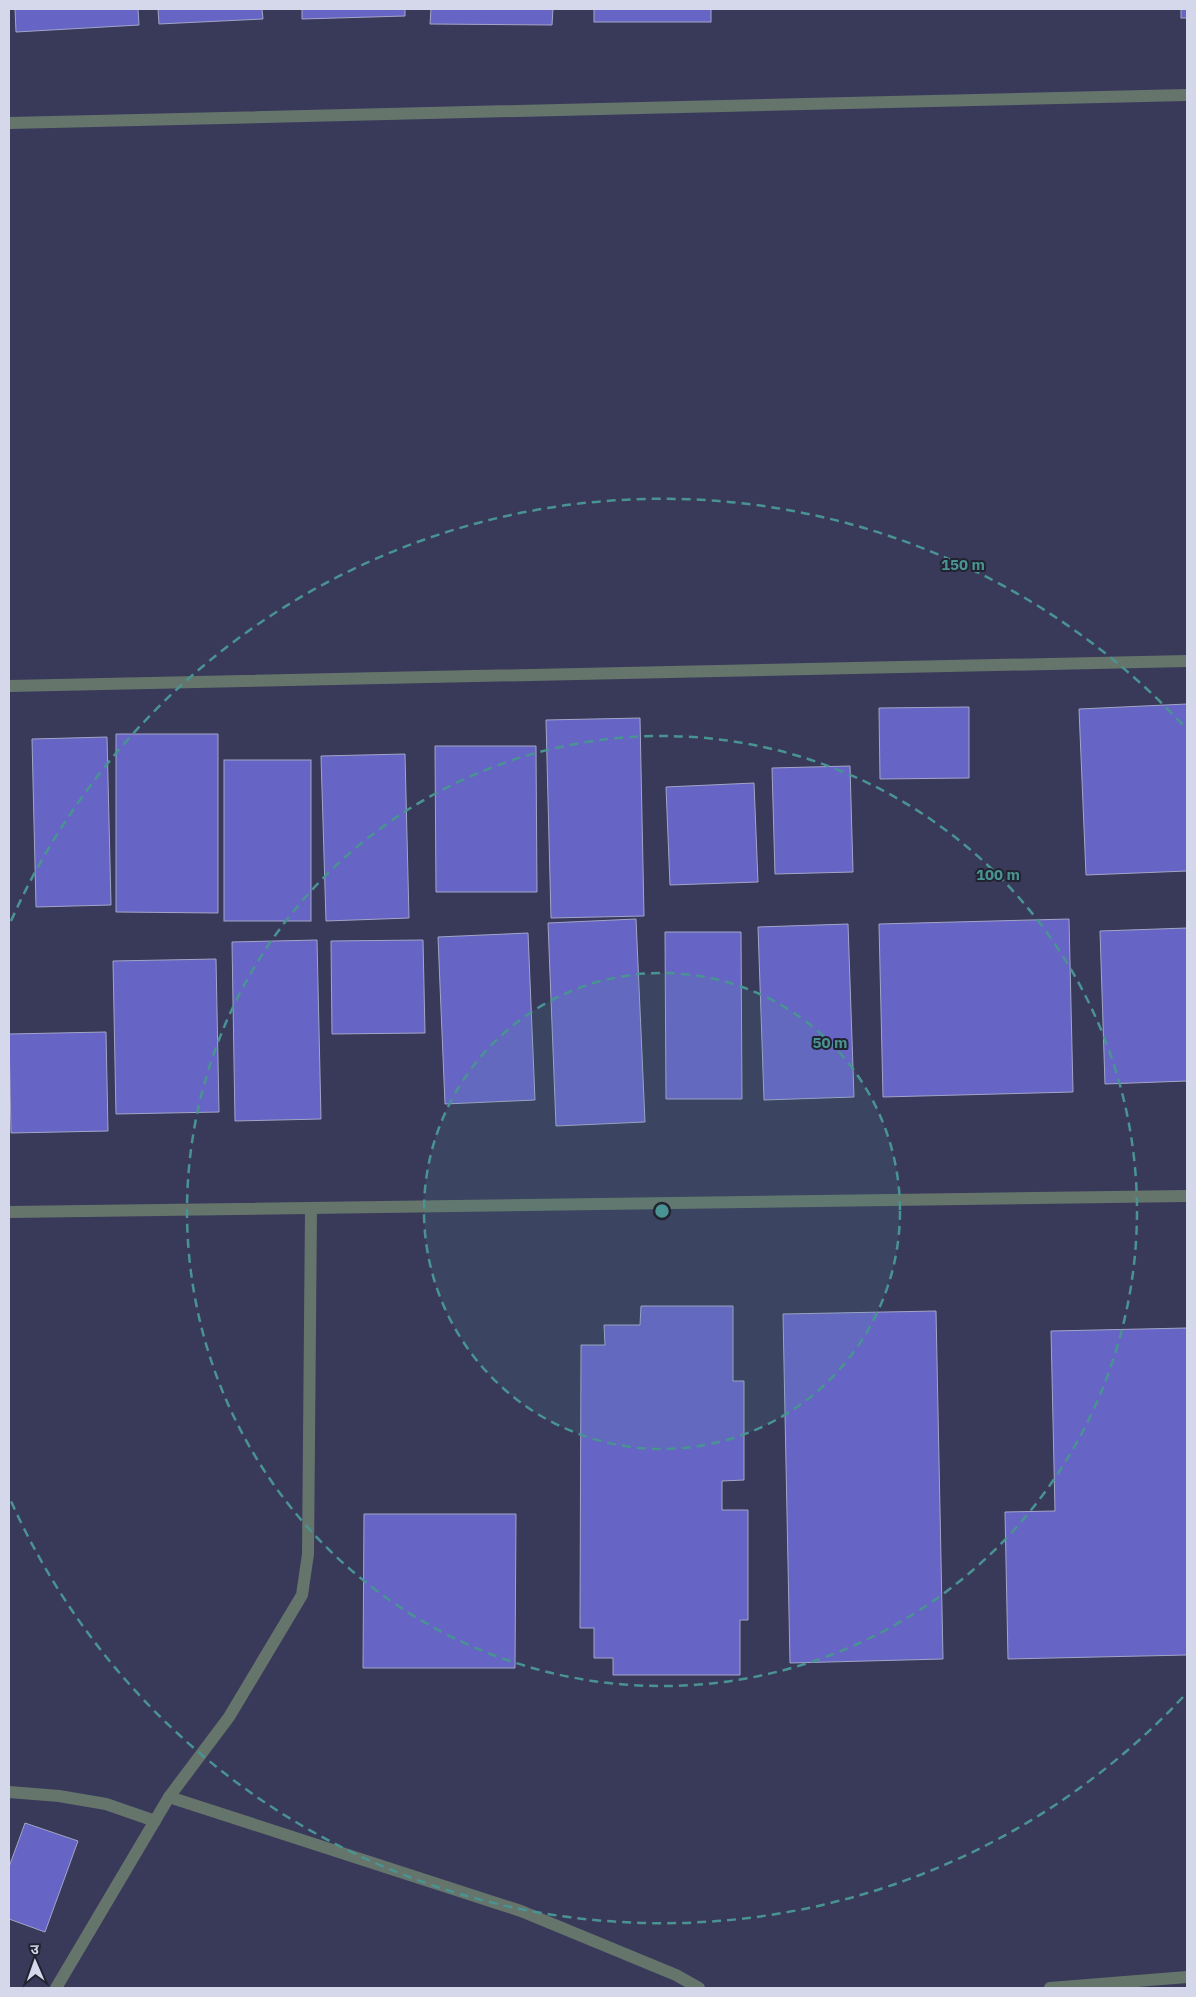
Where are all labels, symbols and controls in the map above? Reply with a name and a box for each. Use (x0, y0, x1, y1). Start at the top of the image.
text: 150 m (941, 555, 985, 574)
text: 100 m (976, 865, 1020, 884)
text: 50 m (813, 1033, 847, 1052)
centre of rings (653, 1202, 671, 1220)
north arrow (10, 1937, 60, 1987)
text: उ (30, 1940, 40, 1958)

